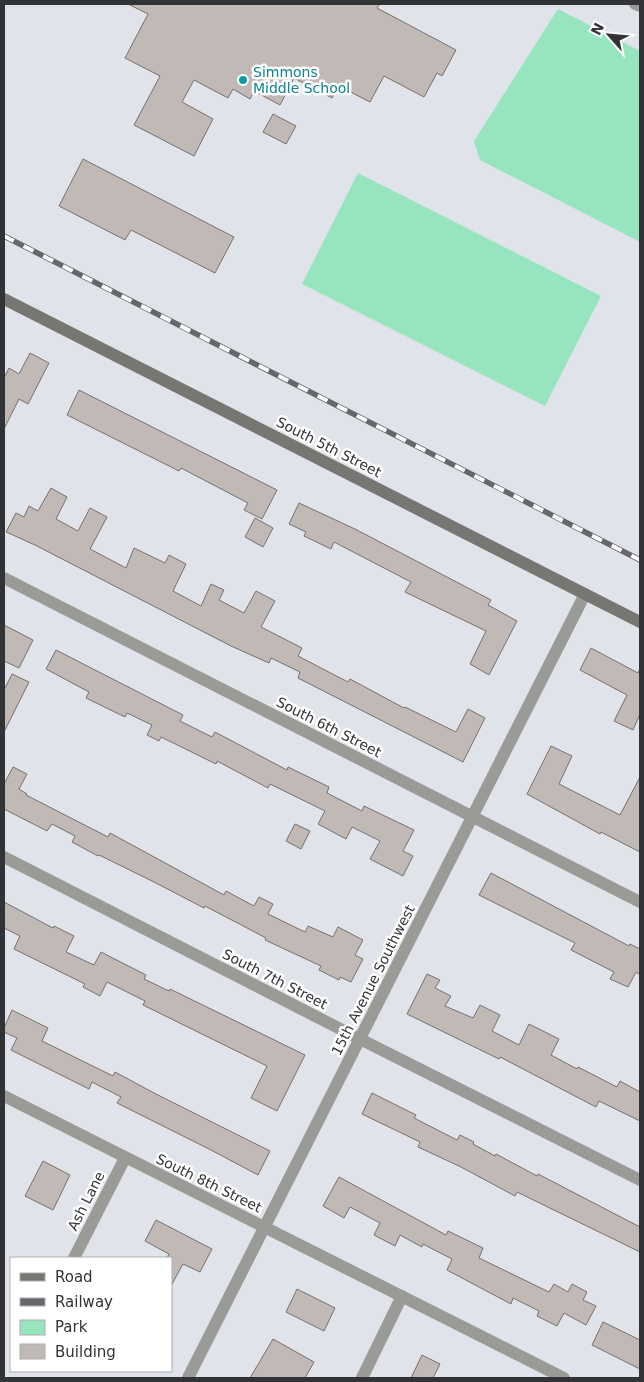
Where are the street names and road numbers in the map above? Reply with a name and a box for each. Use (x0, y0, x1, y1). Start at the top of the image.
street label: South 5th Street (274, 414, 384, 481)
street label: South 6th Street (274, 694, 384, 761)
street label: 15th Avenue Southwest (328, 902, 418, 1058)
street label: South 7th Street (220, 946, 330, 1013)
street label: South 8th Street (154, 1151, 265, 1216)
street label: Ash Lane (64, 1169, 108, 1233)

